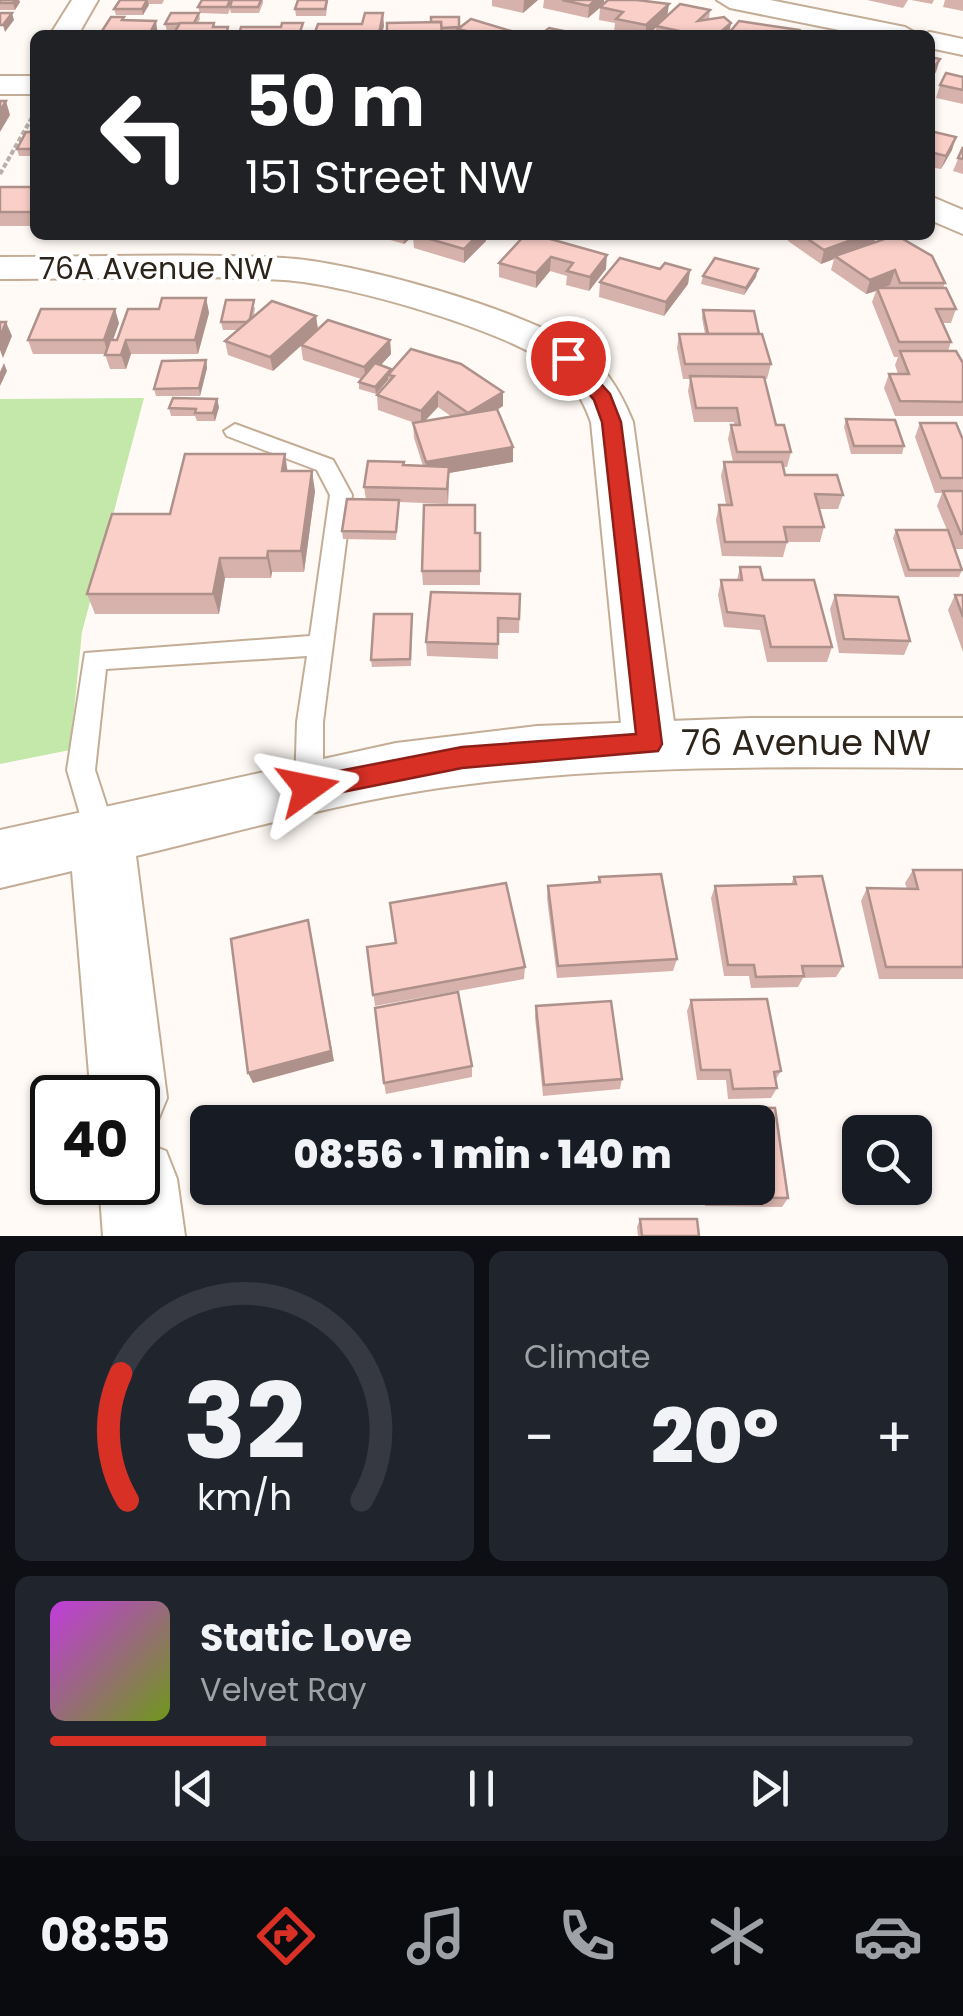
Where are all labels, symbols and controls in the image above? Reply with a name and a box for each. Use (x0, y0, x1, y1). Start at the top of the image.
text: 50 m (245, 52, 425, 151)
icon: left (80, 70, 210, 200)
text: 151 Street NW (245, 146, 533, 209)
street label: 76A Avenue NW (39, 247, 273, 290)
pin (526, 316, 611, 401)
icon: arrive (541, 331, 596, 386)
street label: 76 Avenue NW (681, 718, 931, 767)
position arrow (256, 736, 360, 840)
speed limit sign: 40 (30, 1075, 160, 1205)
map controls (842, 1115, 932, 1205)
button: search (842, 1115, 932, 1205)
text: 08:56 · 1 min · 140 m (294, 1128, 671, 1181)
text: Climate (524, 1334, 651, 1379)
text: 32 (183, 1349, 306, 1494)
text: 20° (651, 1384, 779, 1489)
text: − (524, 1399, 554, 1476)
text: + (875, 1399, 913, 1476)
text: km/h (197, 1472, 292, 1523)
text: Static Love (200, 1611, 412, 1664)
text: Velvet Ray (200, 1667, 366, 1712)
icon: previous (166, 1761, 221, 1816)
icon: pause (454, 1761, 509, 1816)
icon: next (742, 1761, 797, 1816)
icon: directions (251, 1901, 321, 1971)
icon: music (401, 1901, 471, 1971)
icon: phone (552, 1901, 622, 1971)
icon: climate (702, 1901, 772, 1971)
icon: car (853, 1901, 923, 1971)
text: 08:55 (40, 1904, 170, 1967)

